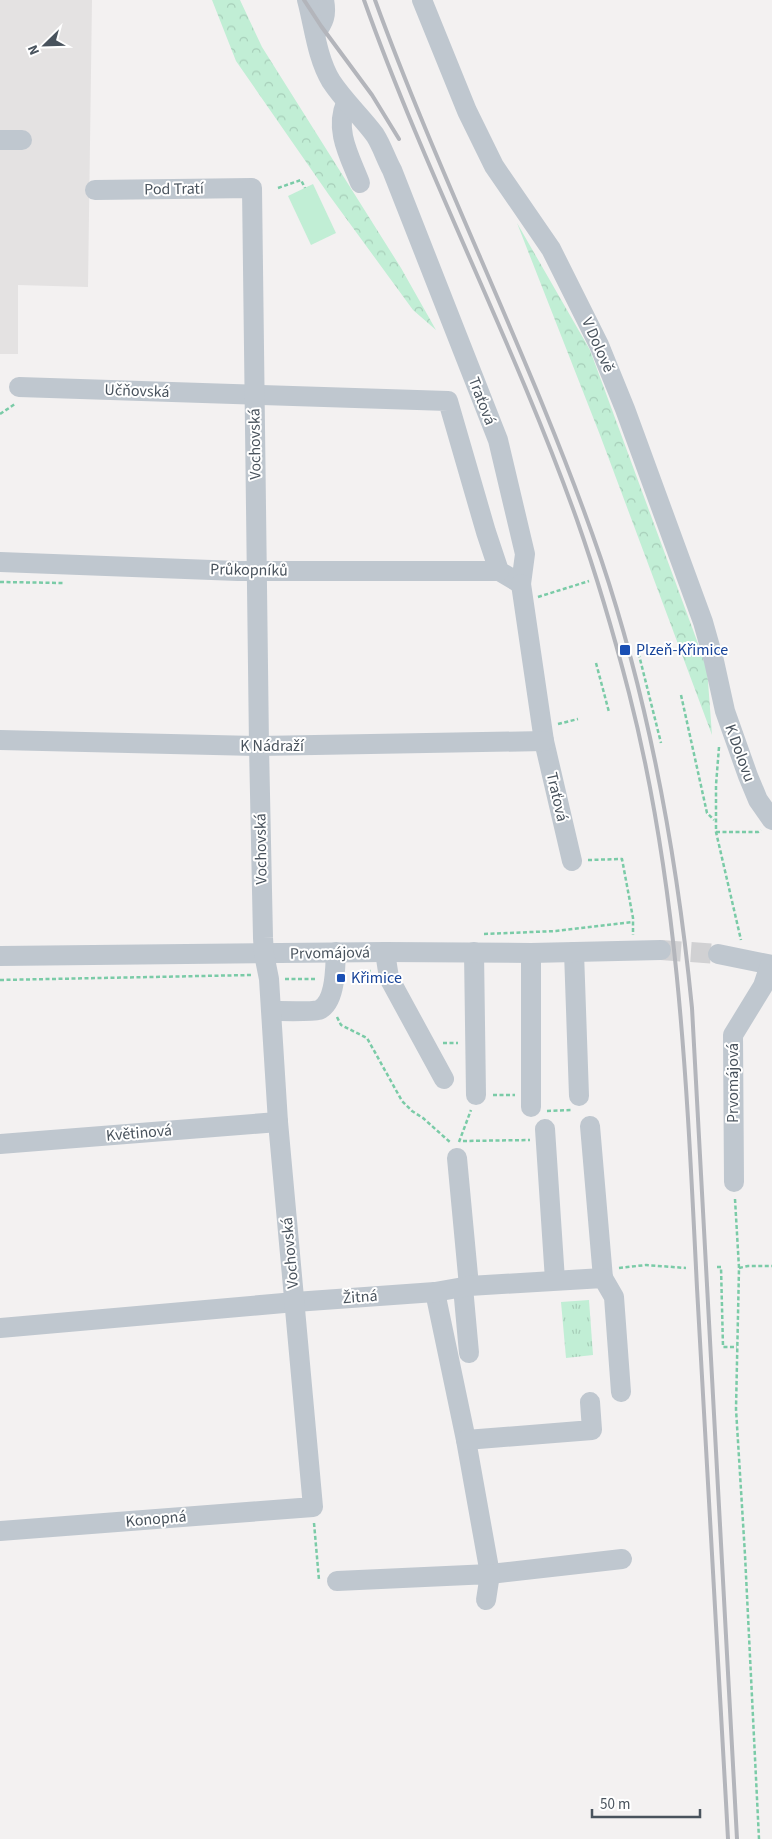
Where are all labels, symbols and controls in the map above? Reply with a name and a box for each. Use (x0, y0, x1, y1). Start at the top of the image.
north arrow (20, 20, 70, 70)
text: N (23, 41, 45, 58)
street label: Pod Tratí (144, 177, 205, 201)
street label: V Dolově (576, 314, 620, 376)
street label: Traťová (463, 374, 501, 428)
street label: Učňovská (104, 379, 170, 403)
street label: Vochovská (243, 408, 267, 480)
street label: Průkopníků (210, 558, 288, 582)
place label: Plzeň-Křimice (636, 639, 728, 661)
marker: Plzeň-Křimice (618, 643, 632, 657)
street label: K Dolovu (719, 721, 761, 785)
street label: K Nádraží (240, 735, 305, 757)
street label: Traťová (541, 770, 573, 824)
street label: Vochovská (249, 813, 273, 885)
street label: Prvomájová (290, 941, 370, 965)
place label: Křimice (351, 967, 402, 989)
marker: Křimice (335, 972, 347, 984)
street label: Prvomájová (722, 1043, 744, 1123)
street label: Květinová (105, 1119, 173, 1147)
street label: Vochovská (276, 1217, 304, 1289)
street label: Žitná (342, 1285, 378, 1309)
street label: Konopná (125, 1505, 187, 1533)
scale bar (592, 1786, 700, 1818)
text: 50 m (600, 1794, 630, 1815)

